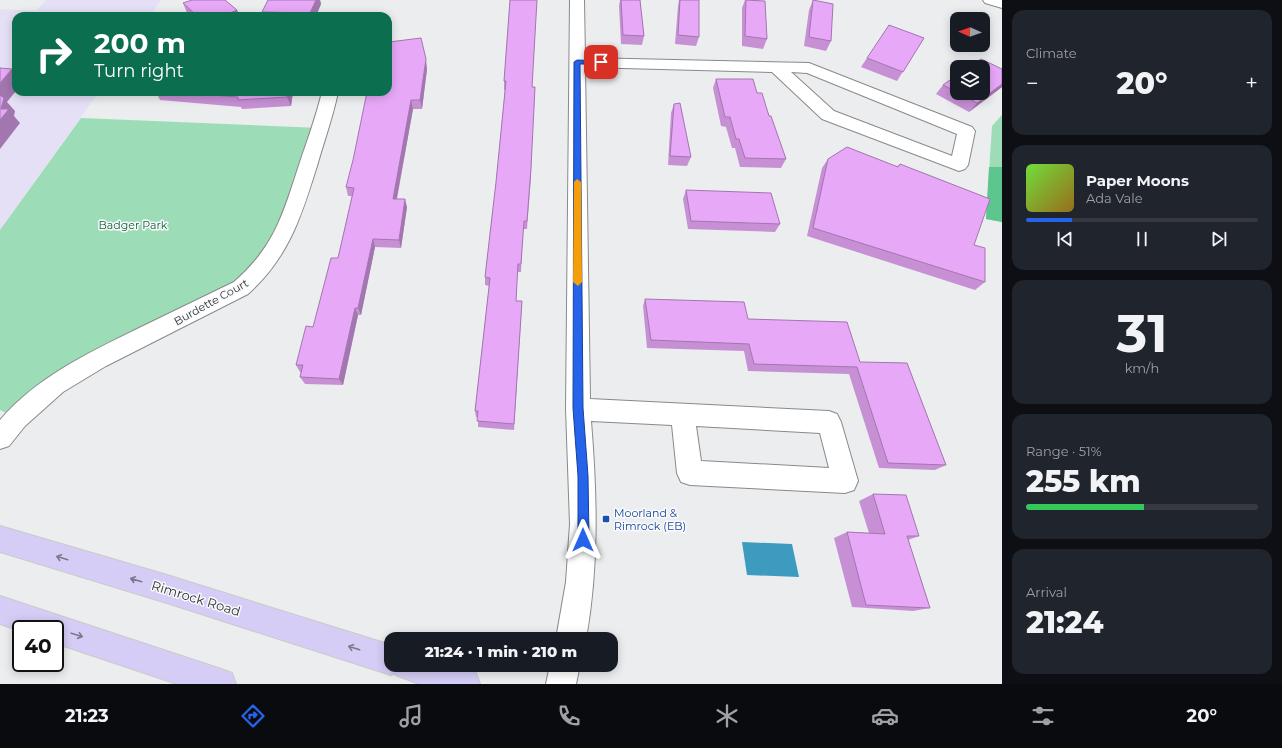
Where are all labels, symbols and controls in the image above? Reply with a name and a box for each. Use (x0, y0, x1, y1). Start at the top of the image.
north arrow (950, 12, 990, 52)
map controls (950, 12, 990, 100)
text: 200 m (94, 26, 186, 60)
icon: right (28, 28, 80, 80)
pin (584, 45, 618, 79)
text: Climate (1026, 45, 1077, 61)
icon: arrive (590, 51, 612, 73)
text: Turn right (94, 60, 184, 82)
button: layers (950, 60, 990, 100)
text: 20° (1116, 65, 1168, 102)
text: − (1026, 70, 1039, 97)
text: + (1245, 70, 1258, 97)
text: Paper Moons (1086, 171, 1189, 190)
text: Ada Vale (1086, 190, 1143, 206)
park label: Badger Park (99, 218, 168, 232)
icon: previous (1054, 228, 1076, 250)
icon: pause (1131, 228, 1153, 250)
icon: next (1208, 228, 1230, 250)
street label: Burdette Court (171, 275, 251, 328)
text: 31 (1116, 302, 1168, 365)
text: km/h (1125, 360, 1159, 376)
text: Range · 51% (1026, 443, 1101, 459)
text: 255 km (1026, 463, 1141, 500)
place label: Moorland & Rimrock (EB) (614, 506, 686, 533)
marker: Moorland & Rimrock (EB) (601, 514, 611, 524)
position arrow (562, 519, 604, 561)
one-way arrow (56, 554, 69, 561)
one-way arrow (130, 576, 143, 583)
street label: Rimrock Road (150, 577, 242, 619)
text: Arrival (1026, 584, 1067, 600)
text: 21:24 (1026, 604, 1103, 641)
speed limit sign: 40 (12, 620, 64, 672)
one-way arrow (70, 632, 82, 640)
text: 21:24 · 1 min · 210 m (425, 642, 577, 661)
one-way arrow (348, 644, 361, 651)
icon: directions (239, 702, 267, 730)
icon: music (397, 702, 425, 730)
icon: phone (555, 702, 583, 730)
icon: climate (713, 702, 741, 730)
icon: car (871, 702, 899, 730)
icon: filters (1029, 702, 1057, 730)
text: 21:23 (65, 705, 109, 727)
text: 20° (1187, 705, 1217, 727)

